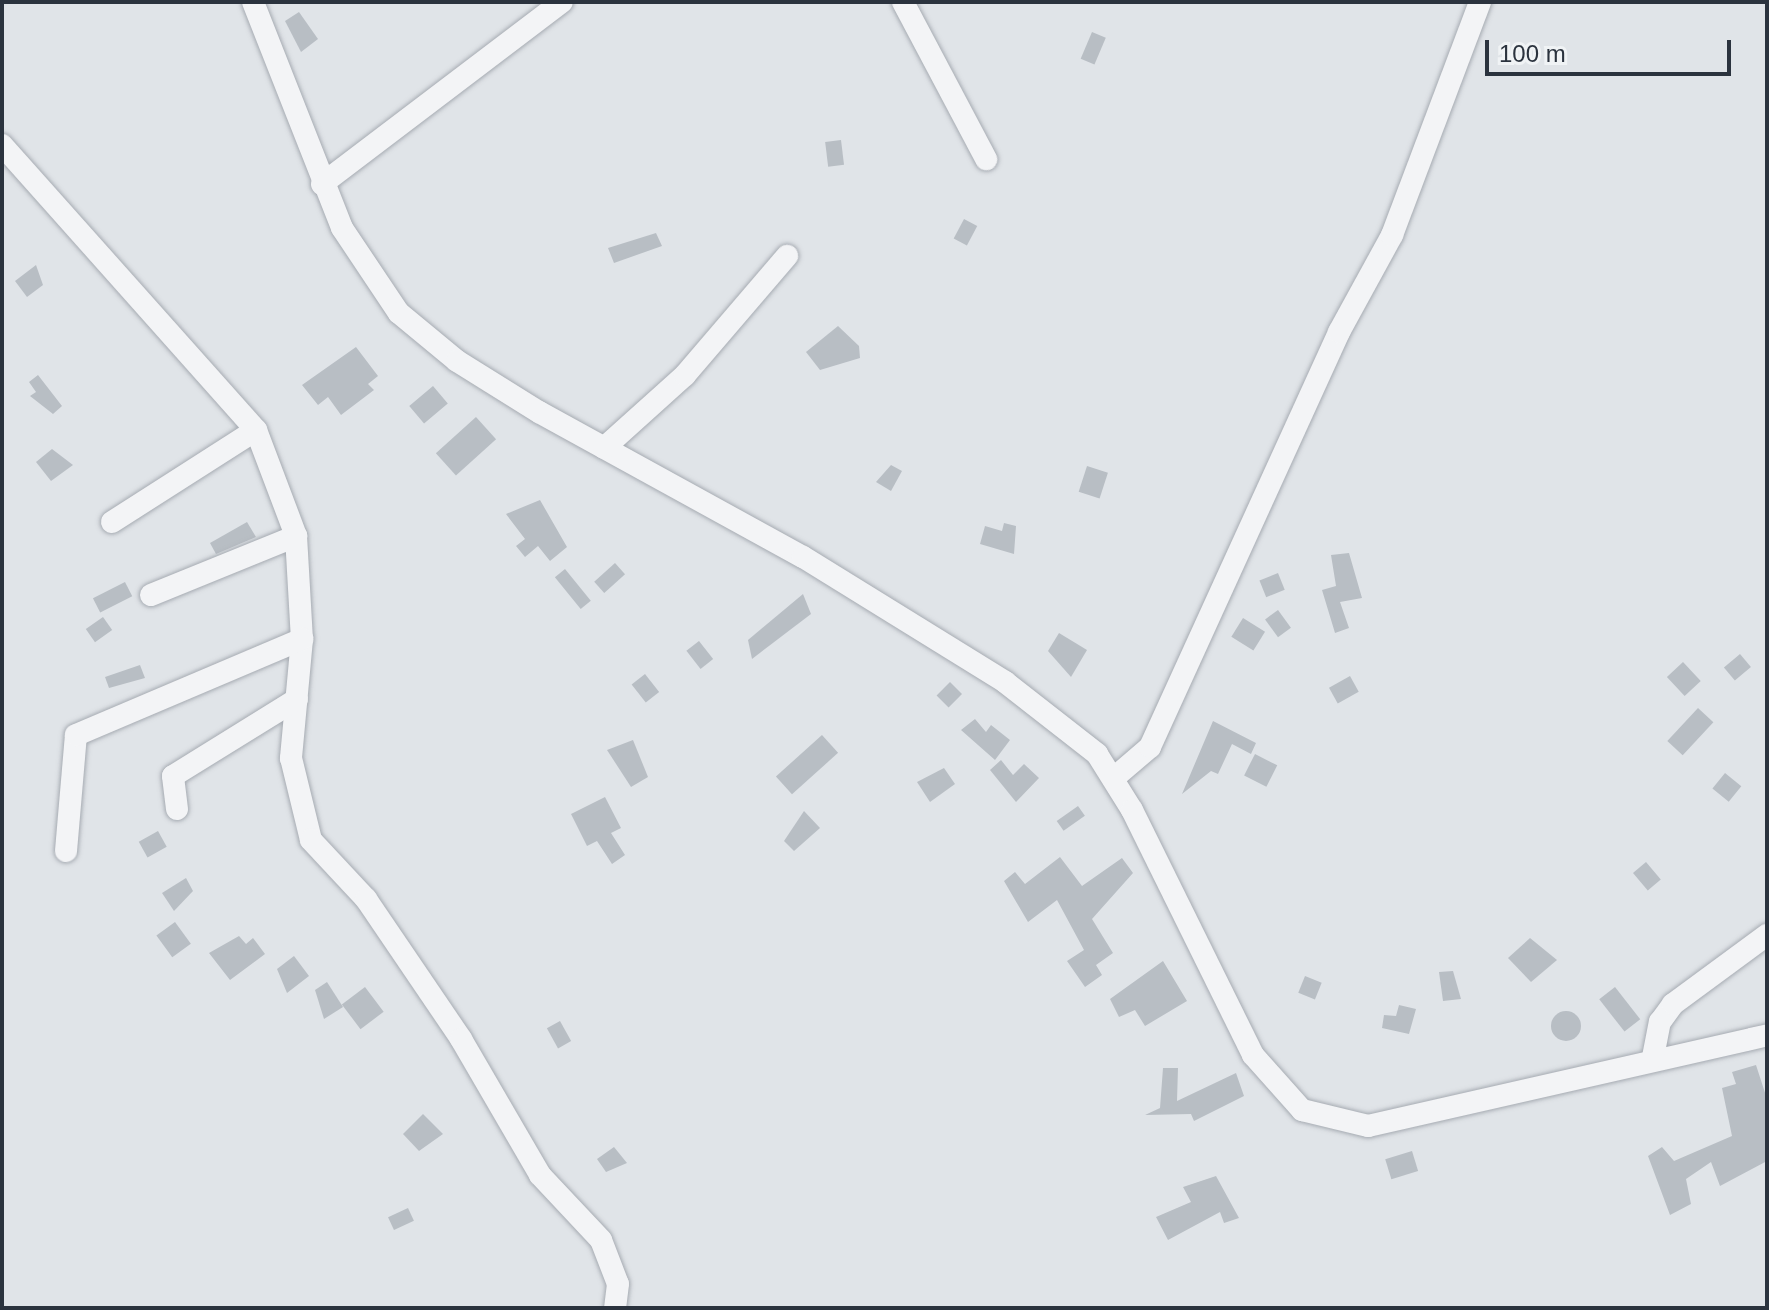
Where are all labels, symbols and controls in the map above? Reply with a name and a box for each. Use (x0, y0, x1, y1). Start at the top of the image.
scale bar (1489, 24, 1735, 74)
text: 100 m (1499, 40, 1566, 67)

